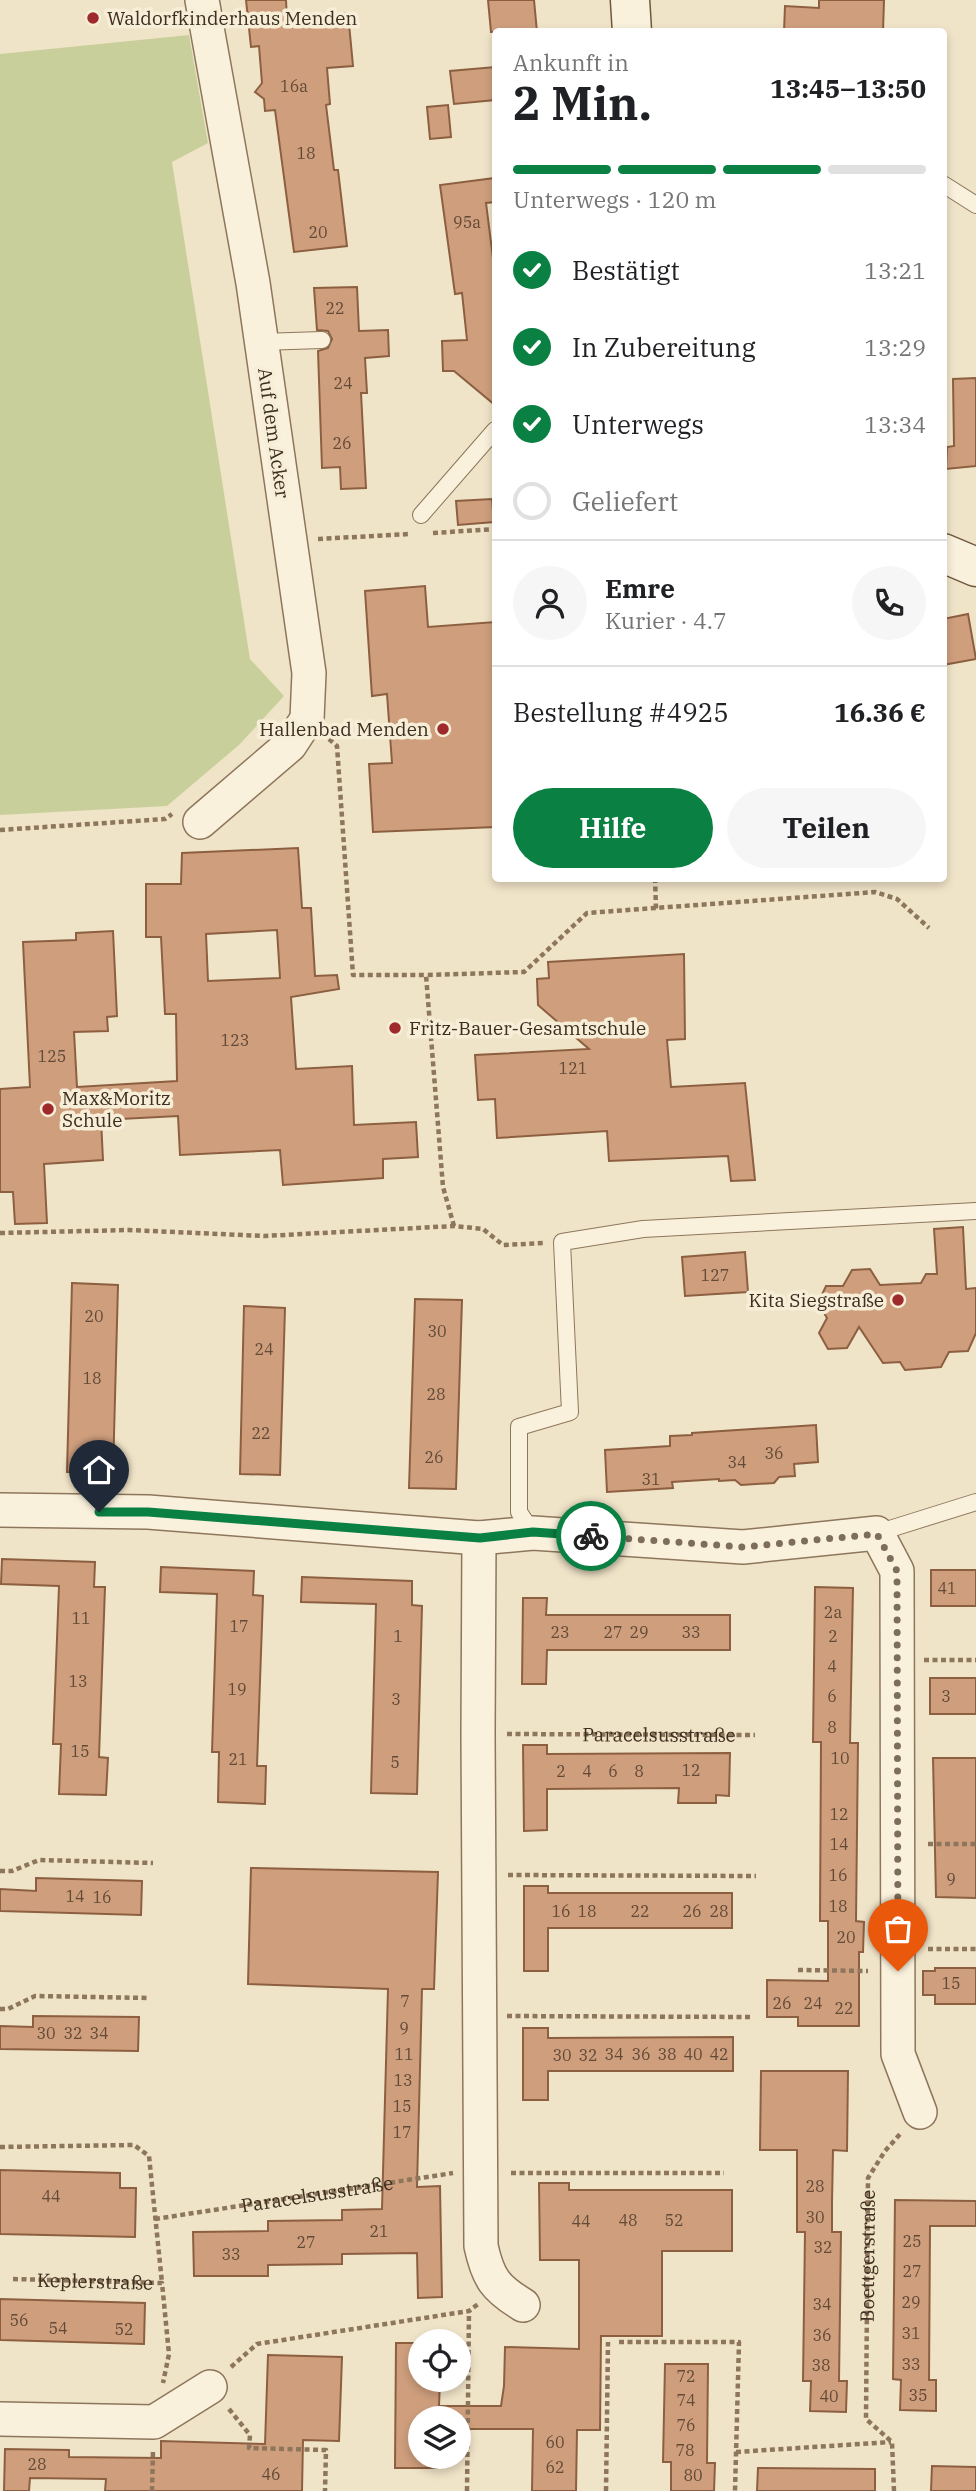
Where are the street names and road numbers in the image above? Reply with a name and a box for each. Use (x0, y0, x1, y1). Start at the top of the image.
street label: Auf dem Acker (253, 366, 295, 500)
street label: Paracelsusstraße (582, 1722, 736, 1747)
street label: Paracelsusstraße (239, 2170, 395, 2218)
street label: Boettgerstraße (855, 2189, 880, 2322)
street label: Keplerstraße (37, 2268, 153, 2295)

